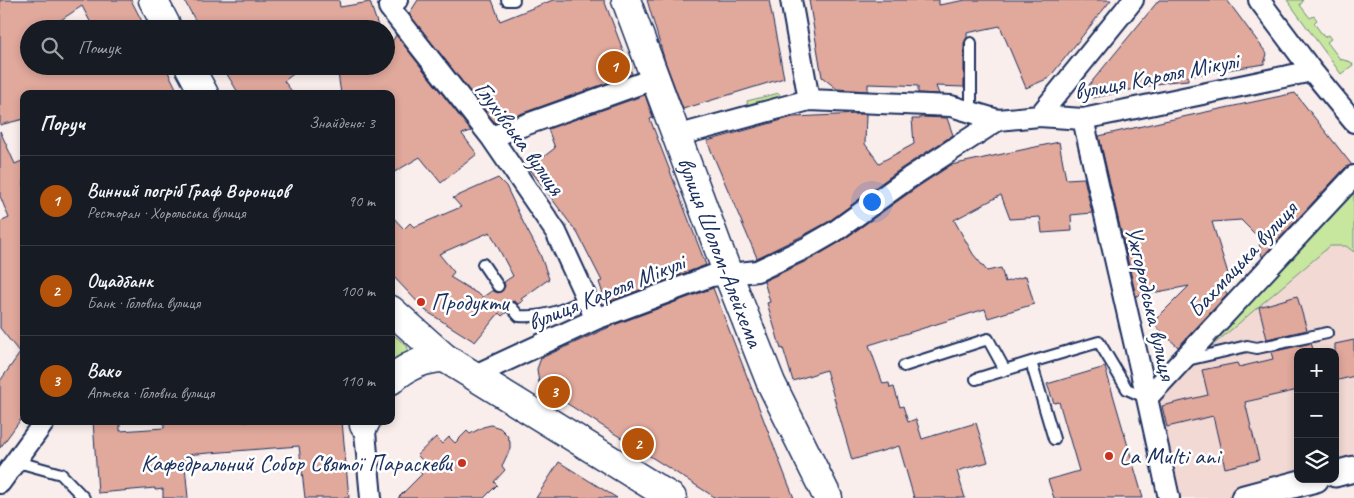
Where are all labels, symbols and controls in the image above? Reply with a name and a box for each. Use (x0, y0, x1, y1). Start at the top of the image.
search box (20, 20, 395, 75)
icon: search (38, 34, 66, 62)
text: Пошук (78, 36, 120, 60)
street label: вулиця Кароля Мікулі (1071, 45, 1243, 107)
pin: 1 (598, 48, 630, 86)
street label: Глухівська вулиця (468, 75, 572, 202)
text: Поруч (40, 110, 85, 136)
text: Знайдено: 3 (309, 113, 375, 133)
street label: вулиця Шолом-Алейхема (671, 153, 771, 352)
text: Винний погріб Граф Воронцов (87, 179, 289, 203)
your location (859, 189, 885, 215)
text: 1 (52, 191, 60, 211)
text: 90 m (348, 191, 375, 211)
street label: Бахмацька вулиця (1180, 193, 1305, 323)
text: Ресторан · Хорольська вулиця (87, 203, 245, 223)
street label: Ужгородська вулиця (1119, 223, 1184, 385)
street label: вулиця Кароля Мікулі (523, 246, 691, 337)
text: Ощадбанк (87, 269, 153, 293)
text: 2 (52, 281, 60, 301)
text: 100 m (341, 281, 375, 301)
place label: Продукти (431, 287, 511, 317)
text: Банк · Головна вулиця (87, 293, 200, 313)
marker: Продукти (415, 296, 427, 308)
map controls (1294, 348, 1339, 483)
button: + (1294, 348, 1339, 393)
text: Вако (87, 359, 120, 383)
text: 3 (52, 371, 60, 391)
text: 110 m (341, 371, 375, 391)
pin: 3 (538, 373, 570, 411)
text: Аптека · Головна вулиця (87, 383, 214, 403)
button: − (1294, 393, 1339, 438)
pin: 2 (622, 425, 654, 463)
button: layers (1294, 438, 1339, 483)
place label: La Multi ani (1119, 441, 1222, 471)
place label: Кафедральний Собор Святої Параскеви (141, 448, 454, 478)
marker: La Multi ani (1103, 450, 1115, 462)
marker: Кафедральний Собор Святої Параскеви (456, 457, 468, 469)

